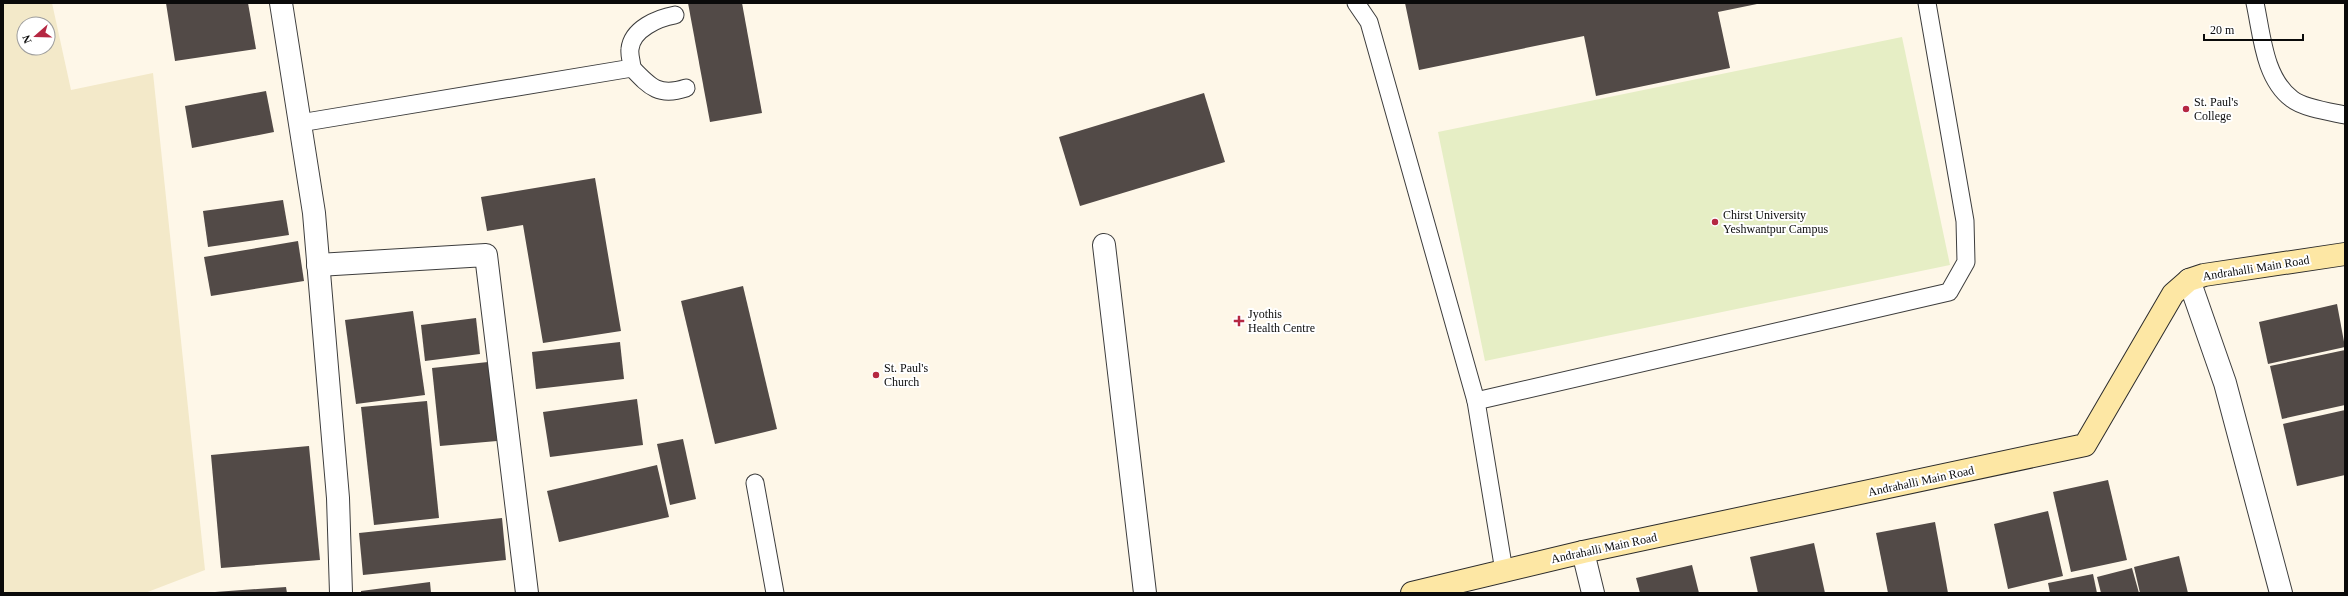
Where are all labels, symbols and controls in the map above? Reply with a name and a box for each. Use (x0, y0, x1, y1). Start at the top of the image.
north arrow (16, 16, 56, 56)
scale bar (2204, 16, 2303, 42)
text: 20 m (2210, 23, 2235, 37)
text: N (20, 34, 34, 45)
place label: St. Paul's College (2194, 95, 2239, 123)
marker: St. Paul's College (2181, 104, 2191, 114)
place label: Chirst University Yeshwantpur Campus (1723, 208, 1828, 236)
marker: Chirst University Yeshwantpur Campus (1710, 217, 1720, 227)
street label: Andrahalli Main Road (2202, 253, 2310, 283)
place label: Jyothis Health Centre (1248, 307, 1315, 335)
marker: Jyothis Health Centre (1233, 315, 1245, 327)
place label: St. Paul's Church (884, 361, 929, 389)
marker: St. Paul's Church (871, 370, 881, 380)
street label: Andrahalli Main Road (1867, 463, 1975, 499)
street label: Andrahalli Main Road (1550, 530, 1658, 566)

